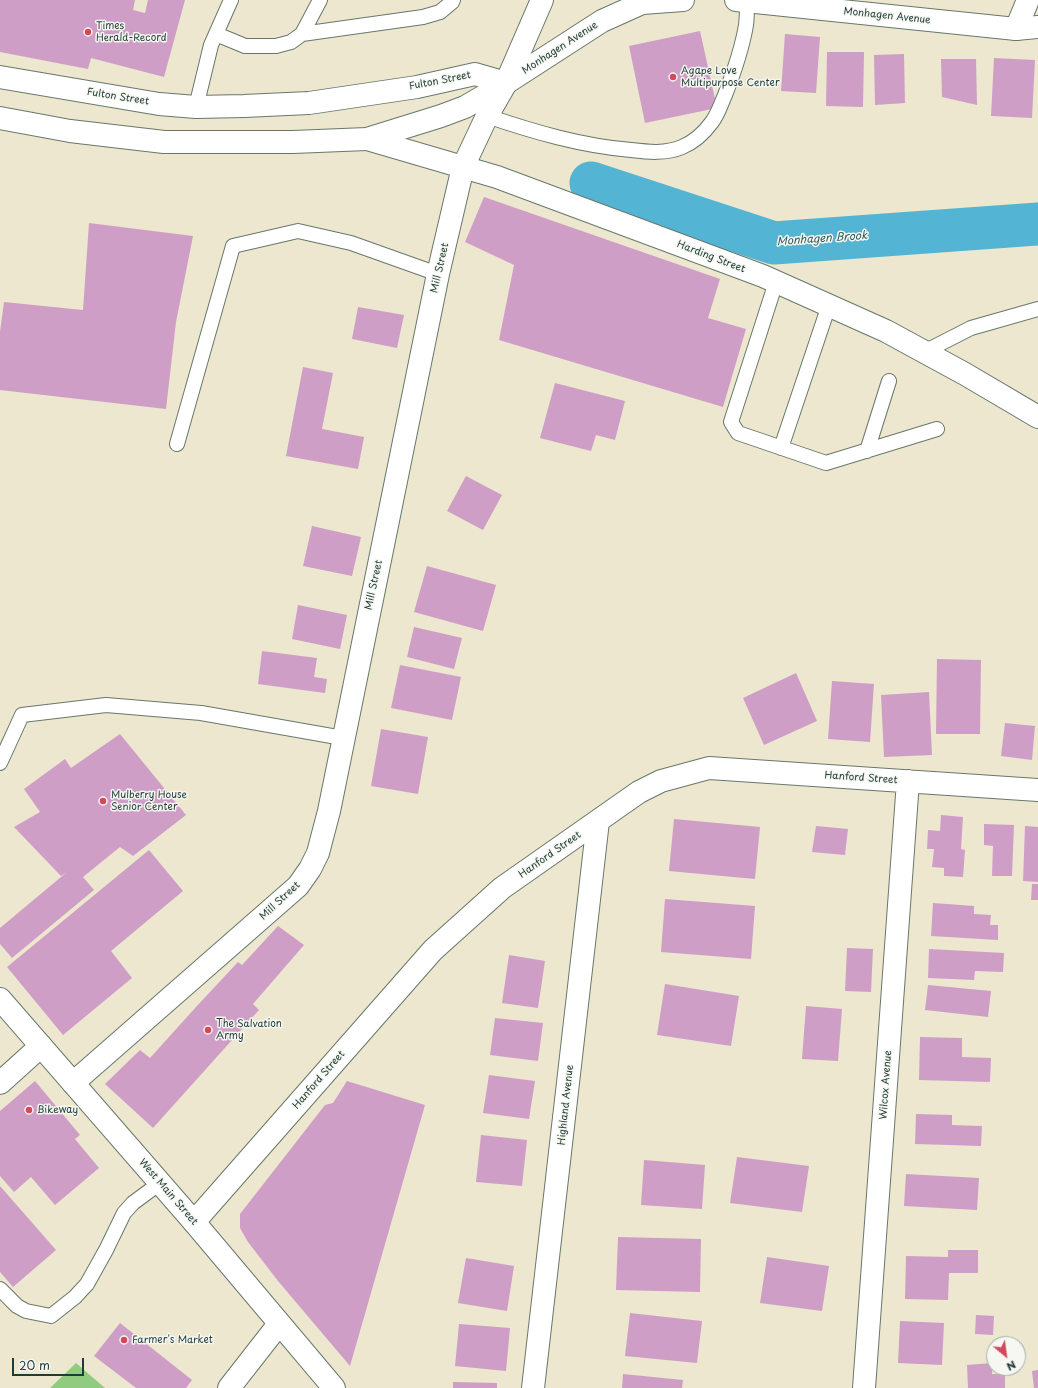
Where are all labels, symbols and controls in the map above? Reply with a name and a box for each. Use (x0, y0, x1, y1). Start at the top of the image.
street label: Monhagen Avenue (843, 5, 931, 27)
street label: Monhagen Avenue (520, 19, 600, 77)
place label: Times Herald-Record (96, 20, 167, 44)
marker: Times Herald-Record (83, 27, 93, 37)
place label: Agape Love Multipurpose Center (681, 65, 780, 88)
street label: Fulton Street (408, 69, 472, 93)
marker: Agape Love Multipurpose Center (668, 72, 678, 82)
street label: Fulton Street (86, 86, 150, 108)
water label: Monhagen Brook (776, 229, 868, 249)
street label: Harding Street (675, 238, 747, 276)
street label: Mill Street (428, 242, 452, 294)
street label: Mill Street (363, 559, 385, 611)
street label: Hanford Street (824, 769, 898, 787)
place label: Mulberry House Senior Center (111, 789, 187, 812)
marker: Mulberry House Senior Center (98, 796, 108, 806)
street label: Hanford Street (516, 829, 584, 881)
street label: Mill Street (257, 879, 303, 923)
place label: The Salvation Army (216, 1018, 282, 1042)
marker: The Salvation Army (203, 1025, 213, 1035)
street label: Hanford Street (290, 1048, 348, 1112)
street label: Wilcox Avenue (878, 1050, 894, 1120)
street label: Highland Avenue (556, 1064, 576, 1146)
place label: Bikeway (37, 1104, 78, 1116)
marker: Bikeway (24, 1105, 34, 1115)
street label: West Main Street (136, 1156, 200, 1228)
place label: Farmer's Market (132, 1334, 213, 1346)
marker: Farmer's Market (119, 1335, 129, 1345)
north arrow (986, 1336, 1026, 1376)
scale bar (14, 1350, 86, 1376)
text: 20 m (19, 1356, 50, 1374)
text: N (1004, 1357, 1020, 1376)

